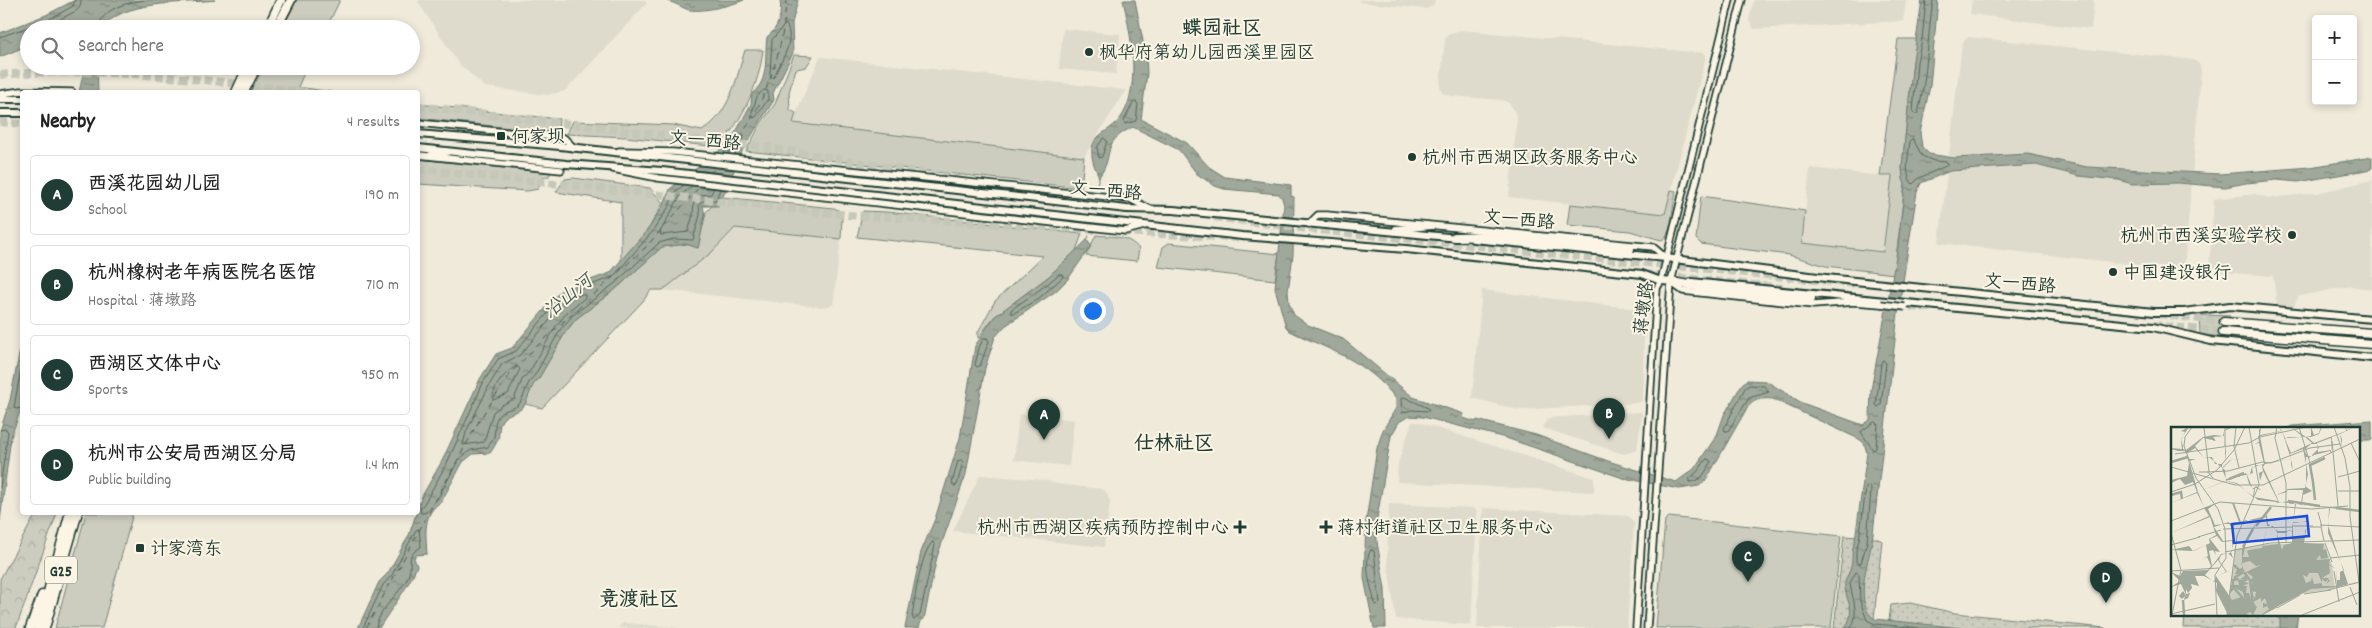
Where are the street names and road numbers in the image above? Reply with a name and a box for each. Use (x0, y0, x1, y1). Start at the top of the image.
street label: 文一西路 (668, 127, 742, 158)
street label: 文一西路 (1069, 177, 1143, 208)
street label: 文一西路 (1482, 206, 1556, 237)
street label: 文一西路 (1983, 270, 2057, 301)
street label: 蒋墩路 (1630, 280, 1661, 337)
road number: G25 (45, 556, 77, 584)

